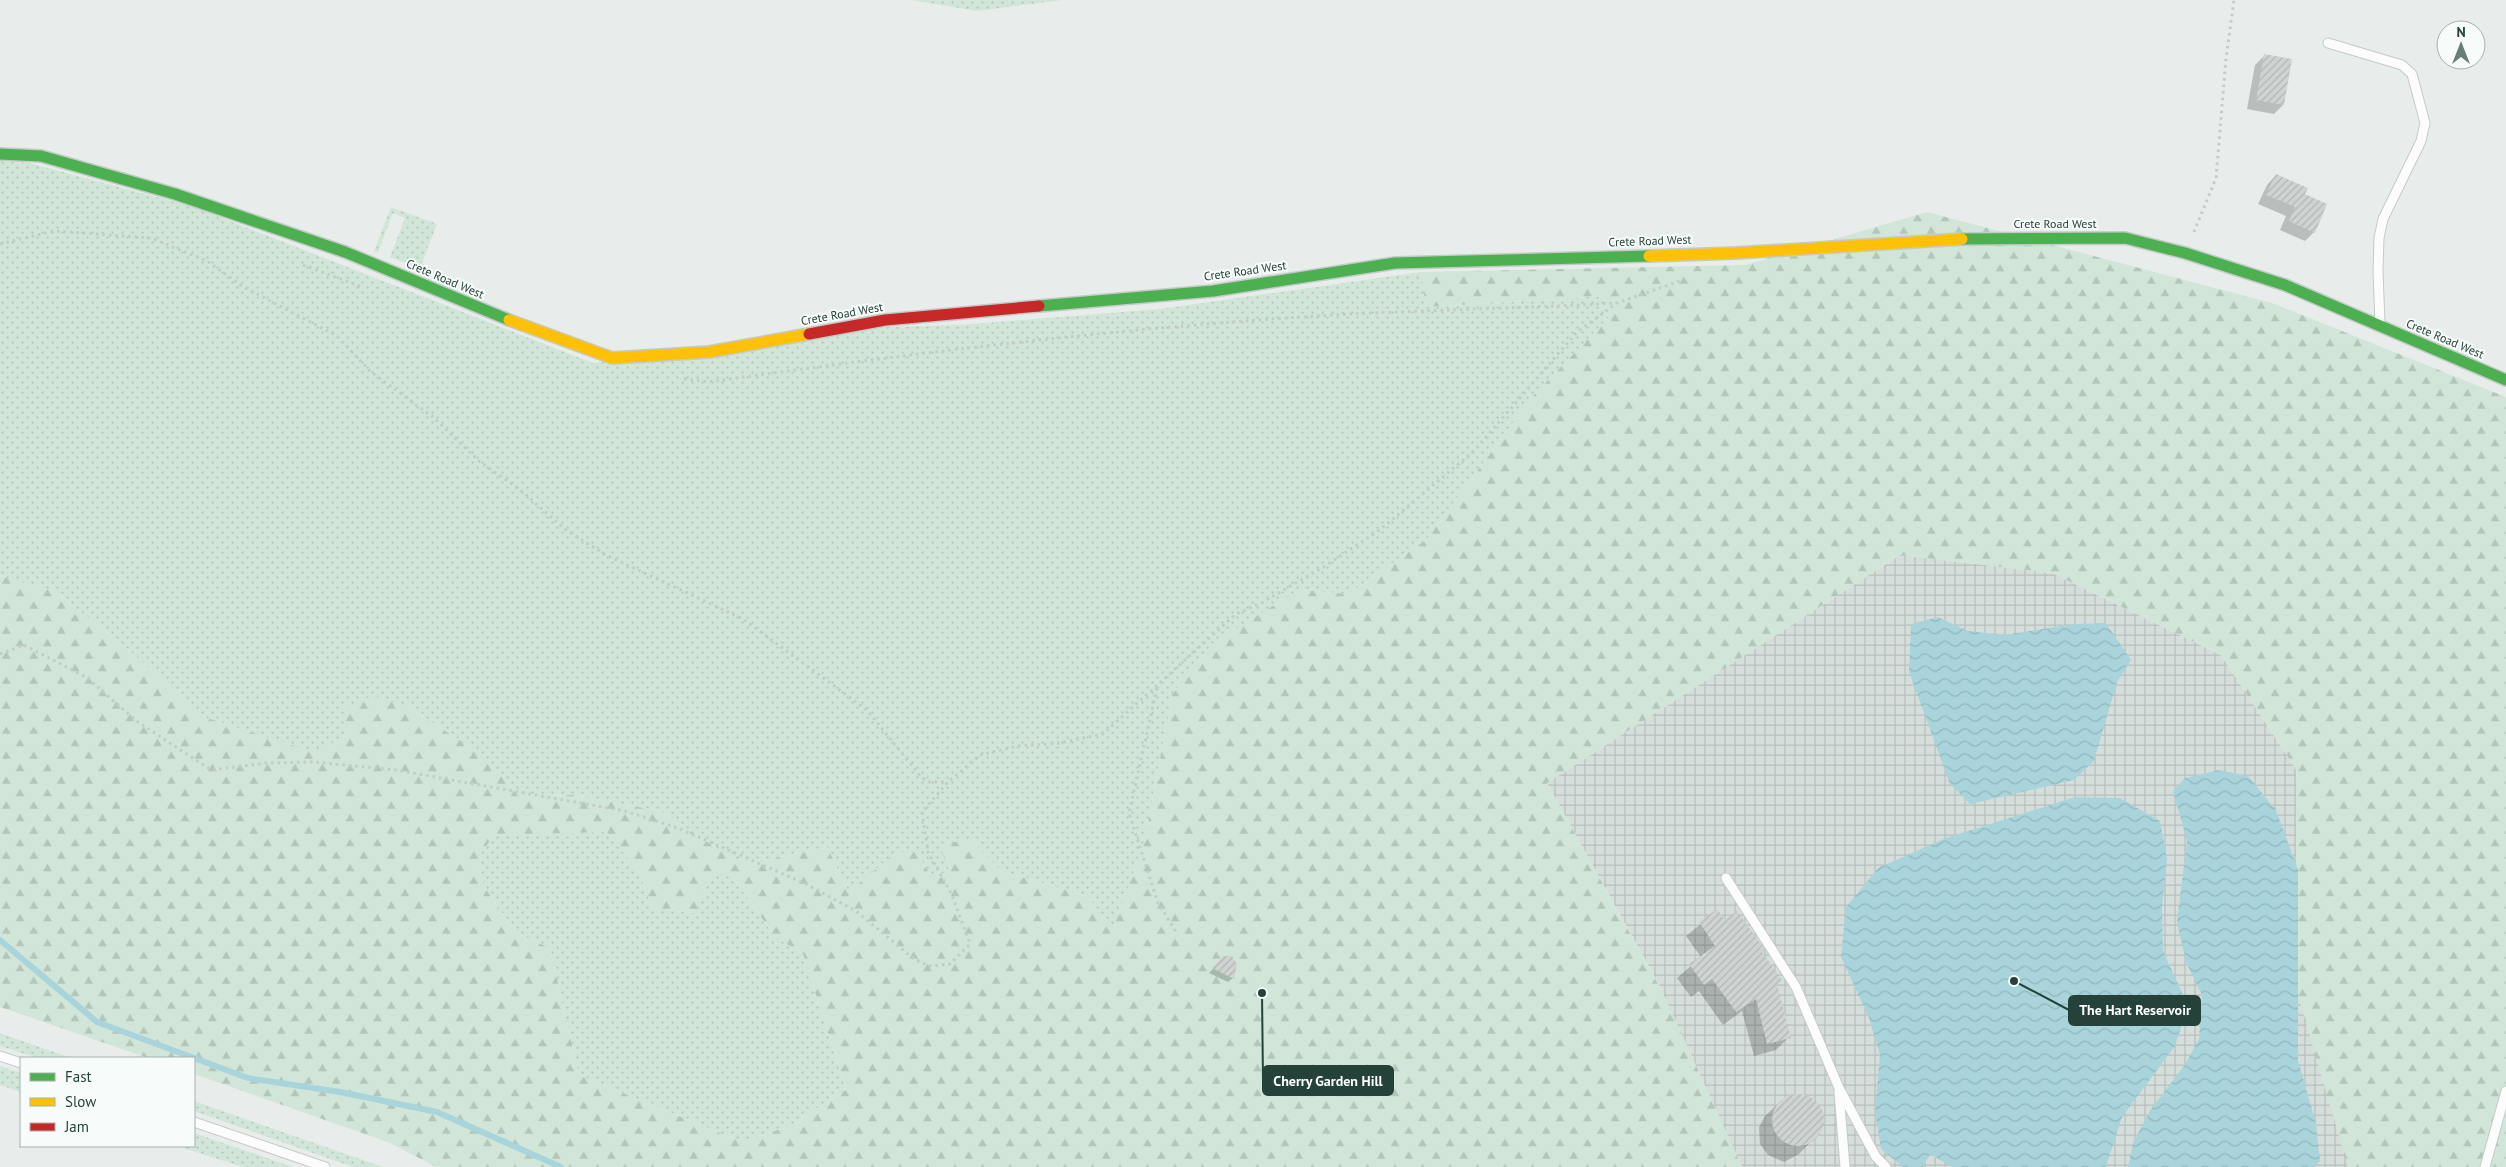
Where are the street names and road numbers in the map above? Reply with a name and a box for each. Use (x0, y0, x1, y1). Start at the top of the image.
street label: Crete Road West (2013, 216, 2097, 231)
street label: Crete Road West (1608, 232, 1692, 249)
street label: Crete Road West (404, 255, 486, 302)
street label: Crete Road West (1203, 257, 1287, 284)
street label: Crete Road West (800, 299, 884, 328)
street label: Crete Road West (2404, 315, 2486, 362)

